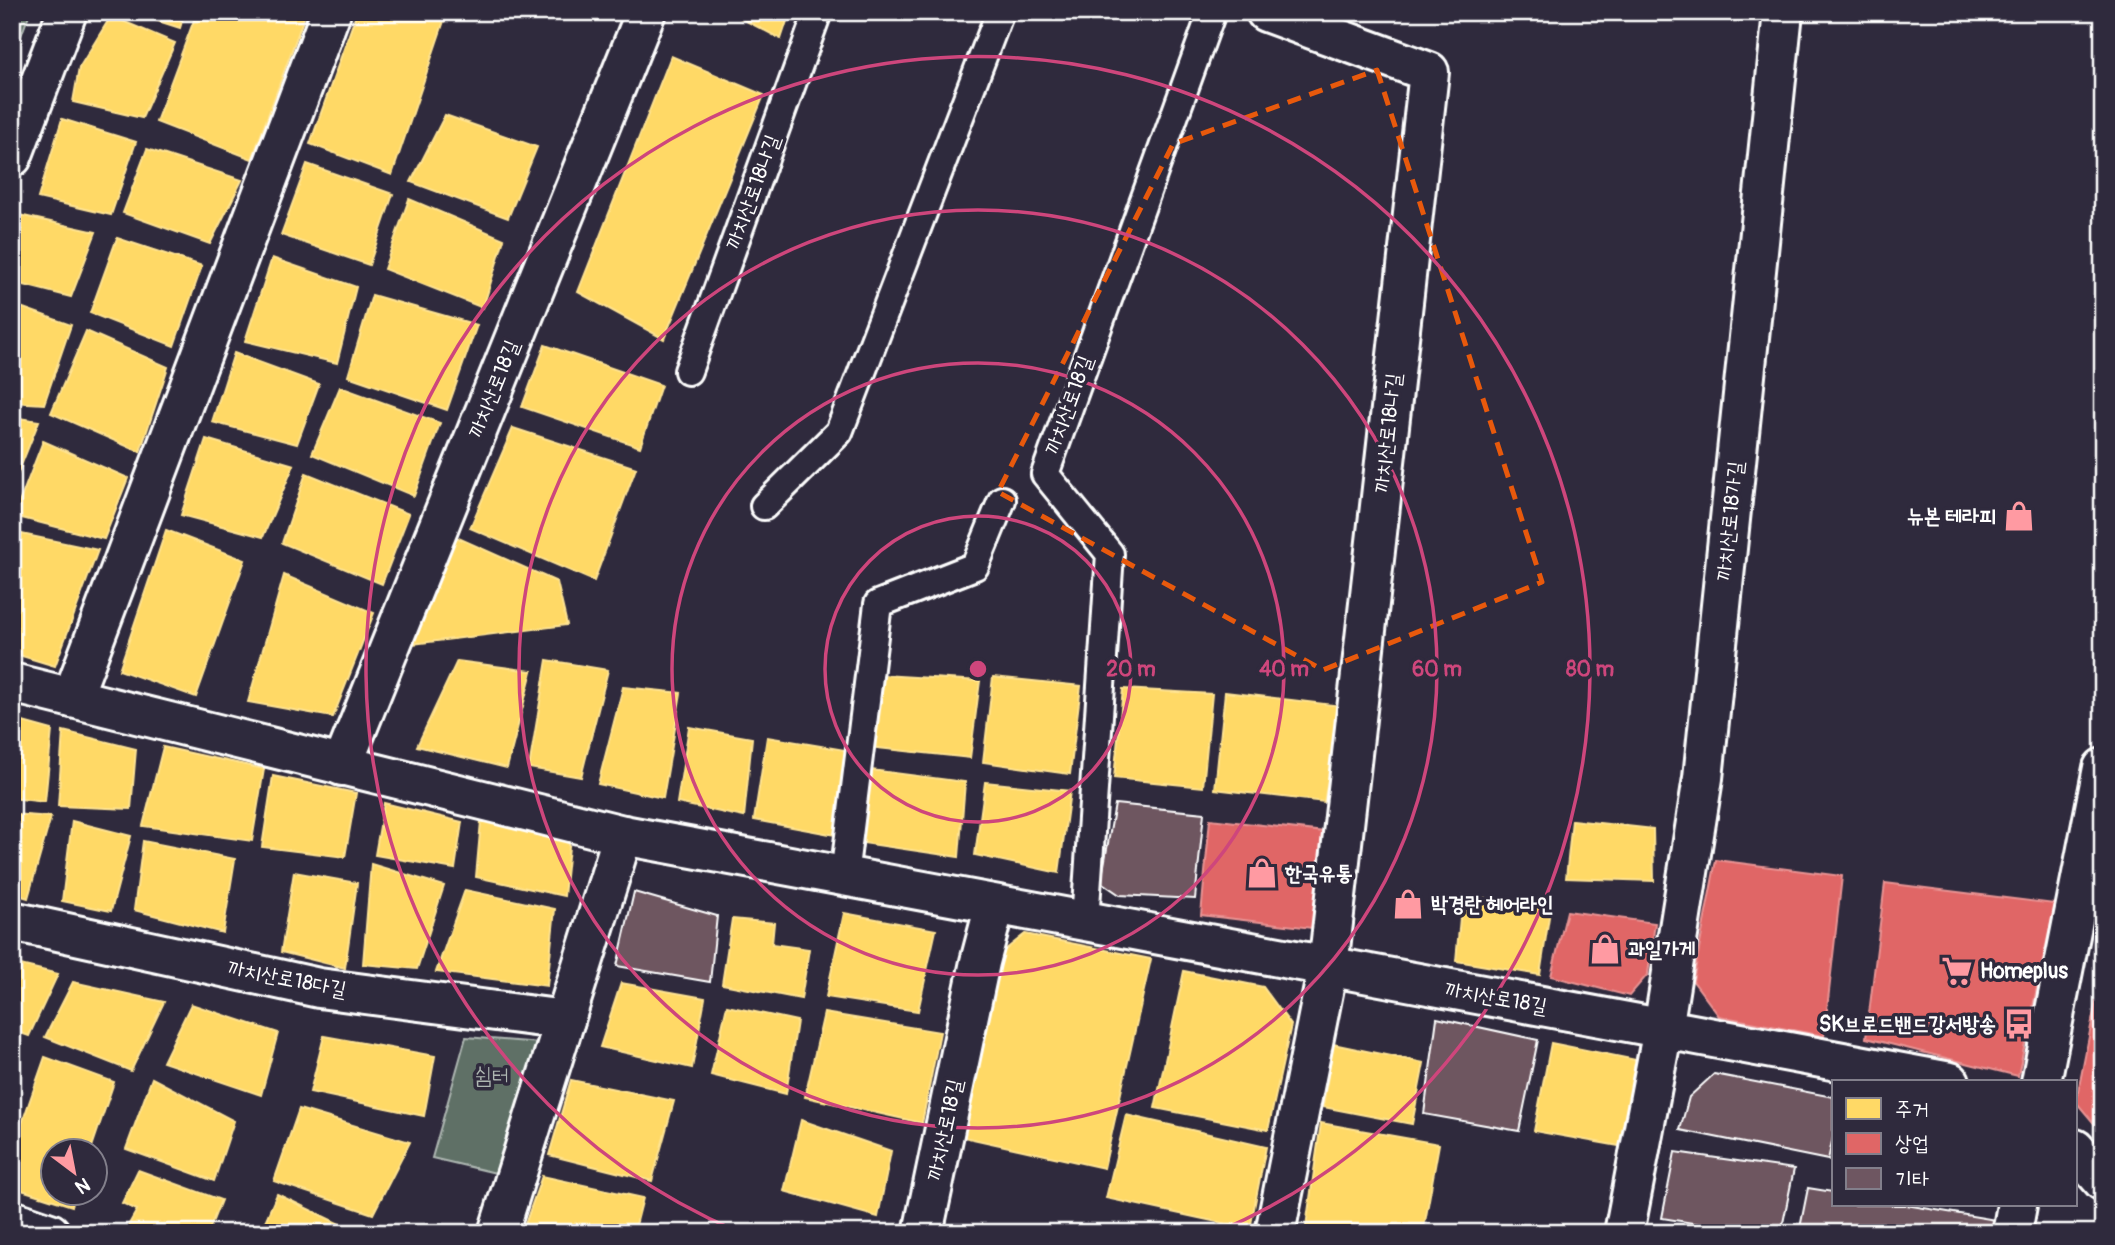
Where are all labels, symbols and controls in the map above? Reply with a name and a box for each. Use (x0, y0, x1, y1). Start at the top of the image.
street label: 까치산로18나길 (720, 131, 786, 253)
street label: 까치산로18길 (462, 336, 526, 442)
street label: 까치산로18길 (1039, 352, 1099, 458)
street label: 까치산로18나길 (1368, 372, 1408, 494)
street label: 까치산로18가길 (1710, 460, 1750, 582)
shop icon: 뉴본 테라피 (2002, 499, 2036, 533)
place label: 뉴본 테라피 (1907, 503, 1996, 530)
text: 20 m (1106, 656, 1156, 683)
text: 40 m (1259, 656, 1309, 683)
text: 60 m (1412, 656, 1462, 683)
text: 80 m (1566, 656, 1614, 683)
centre of rings (966, 657, 990, 681)
shop icon: 한국유통 (1245, 856, 1279, 890)
place label: 한국유통 (1284, 860, 1353, 887)
shop icon: 박경란 헤어라인 (1391, 887, 1425, 921)
place label: 박경란 헤어라인 (1431, 891, 1554, 918)
shop icon: 과일가게 (1588, 932, 1622, 966)
place label: 과일가게 (1628, 936, 1696, 963)
street label: 까치산로18다길 (225, 954, 349, 1004)
supermarket icon: Homeplus (1940, 954, 1974, 988)
place label: Homeplus (1980, 958, 2068, 985)
street label: 까치산로18길 (1443, 976, 1549, 1020)
bus stop icon: SK브로드밴드강서방송 (2002, 1007, 2036, 1041)
place label: SK브로드밴드강서방송 (1819, 1011, 1996, 1038)
park label: 쉼터 (475, 1063, 509, 1090)
street label: 까치산로18길 (921, 1077, 969, 1183)
legend (1832, 1080, 2076, 1206)
text: 주거 (1895, 1096, 1929, 1123)
text: 상업 (1895, 1130, 1929, 1157)
north arrow (38, 1136, 108, 1206)
text: 기타 (1895, 1166, 1929, 1193)
text: N (71, 1172, 94, 1199)

